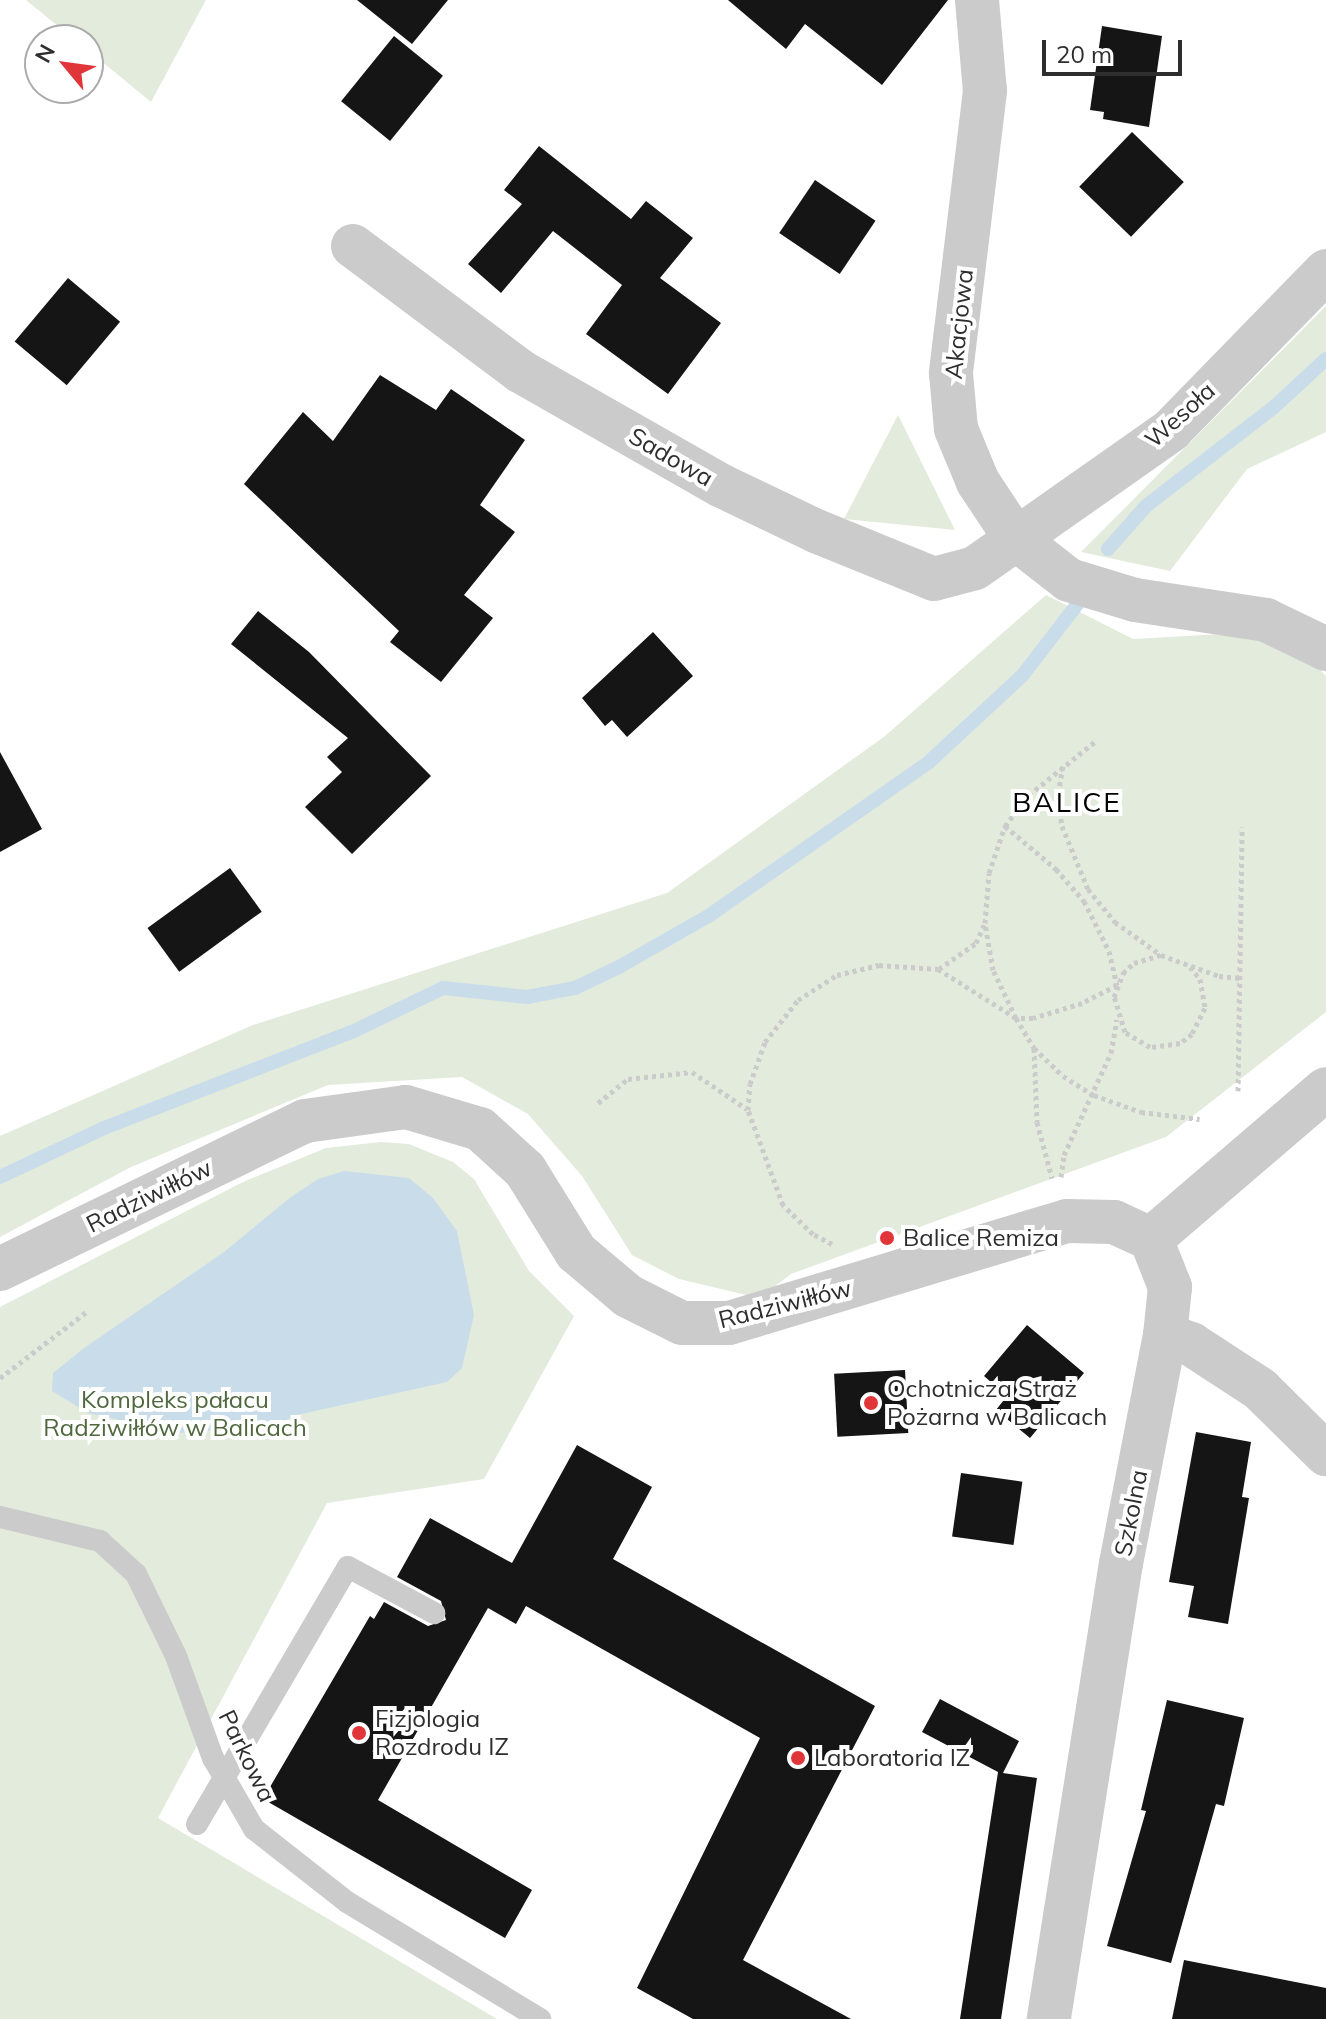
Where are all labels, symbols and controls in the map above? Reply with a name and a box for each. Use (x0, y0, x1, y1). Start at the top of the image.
north arrow (24, 24, 104, 104)
scale bar (1046, 24, 1186, 74)
text: N (28, 39, 61, 67)
text: 20 m (1056, 39, 1112, 69)
street label: Akacjowa (939, 268, 979, 380)
street label: Wesoła (1139, 376, 1221, 454)
street label: Sadowa (624, 421, 718, 493)
district label: BALICE (1012, 785, 1122, 819)
street label: Radziwiłłów (82, 1153, 216, 1239)
place label: Balice Remiza (903, 1224, 1059, 1252)
marker: Balice Remiza (878, 1229, 896, 1247)
street label: Radziwiłłów (716, 1274, 854, 1334)
place label: Ochotnicza Straż Pożarna w Balicach (887, 1375, 1107, 1431)
park label: Kompleks pałacu Radziwiłłów w Balicach (43, 1386, 307, 1442)
marker: Ochotnicza Straż Pożarna w Balicach (862, 1394, 880, 1412)
street label: Szkolna (1109, 1467, 1153, 1559)
street label: Parkowa (212, 1705, 282, 1807)
place label: Fizjologia Rozdrodu IZ (375, 1705, 509, 1761)
marker: Fizjologia Rozdrodu IZ (350, 1724, 368, 1742)
place label: Laboratoria IZ (814, 1744, 970, 1772)
marker: Laboratoria IZ (789, 1749, 807, 1767)

